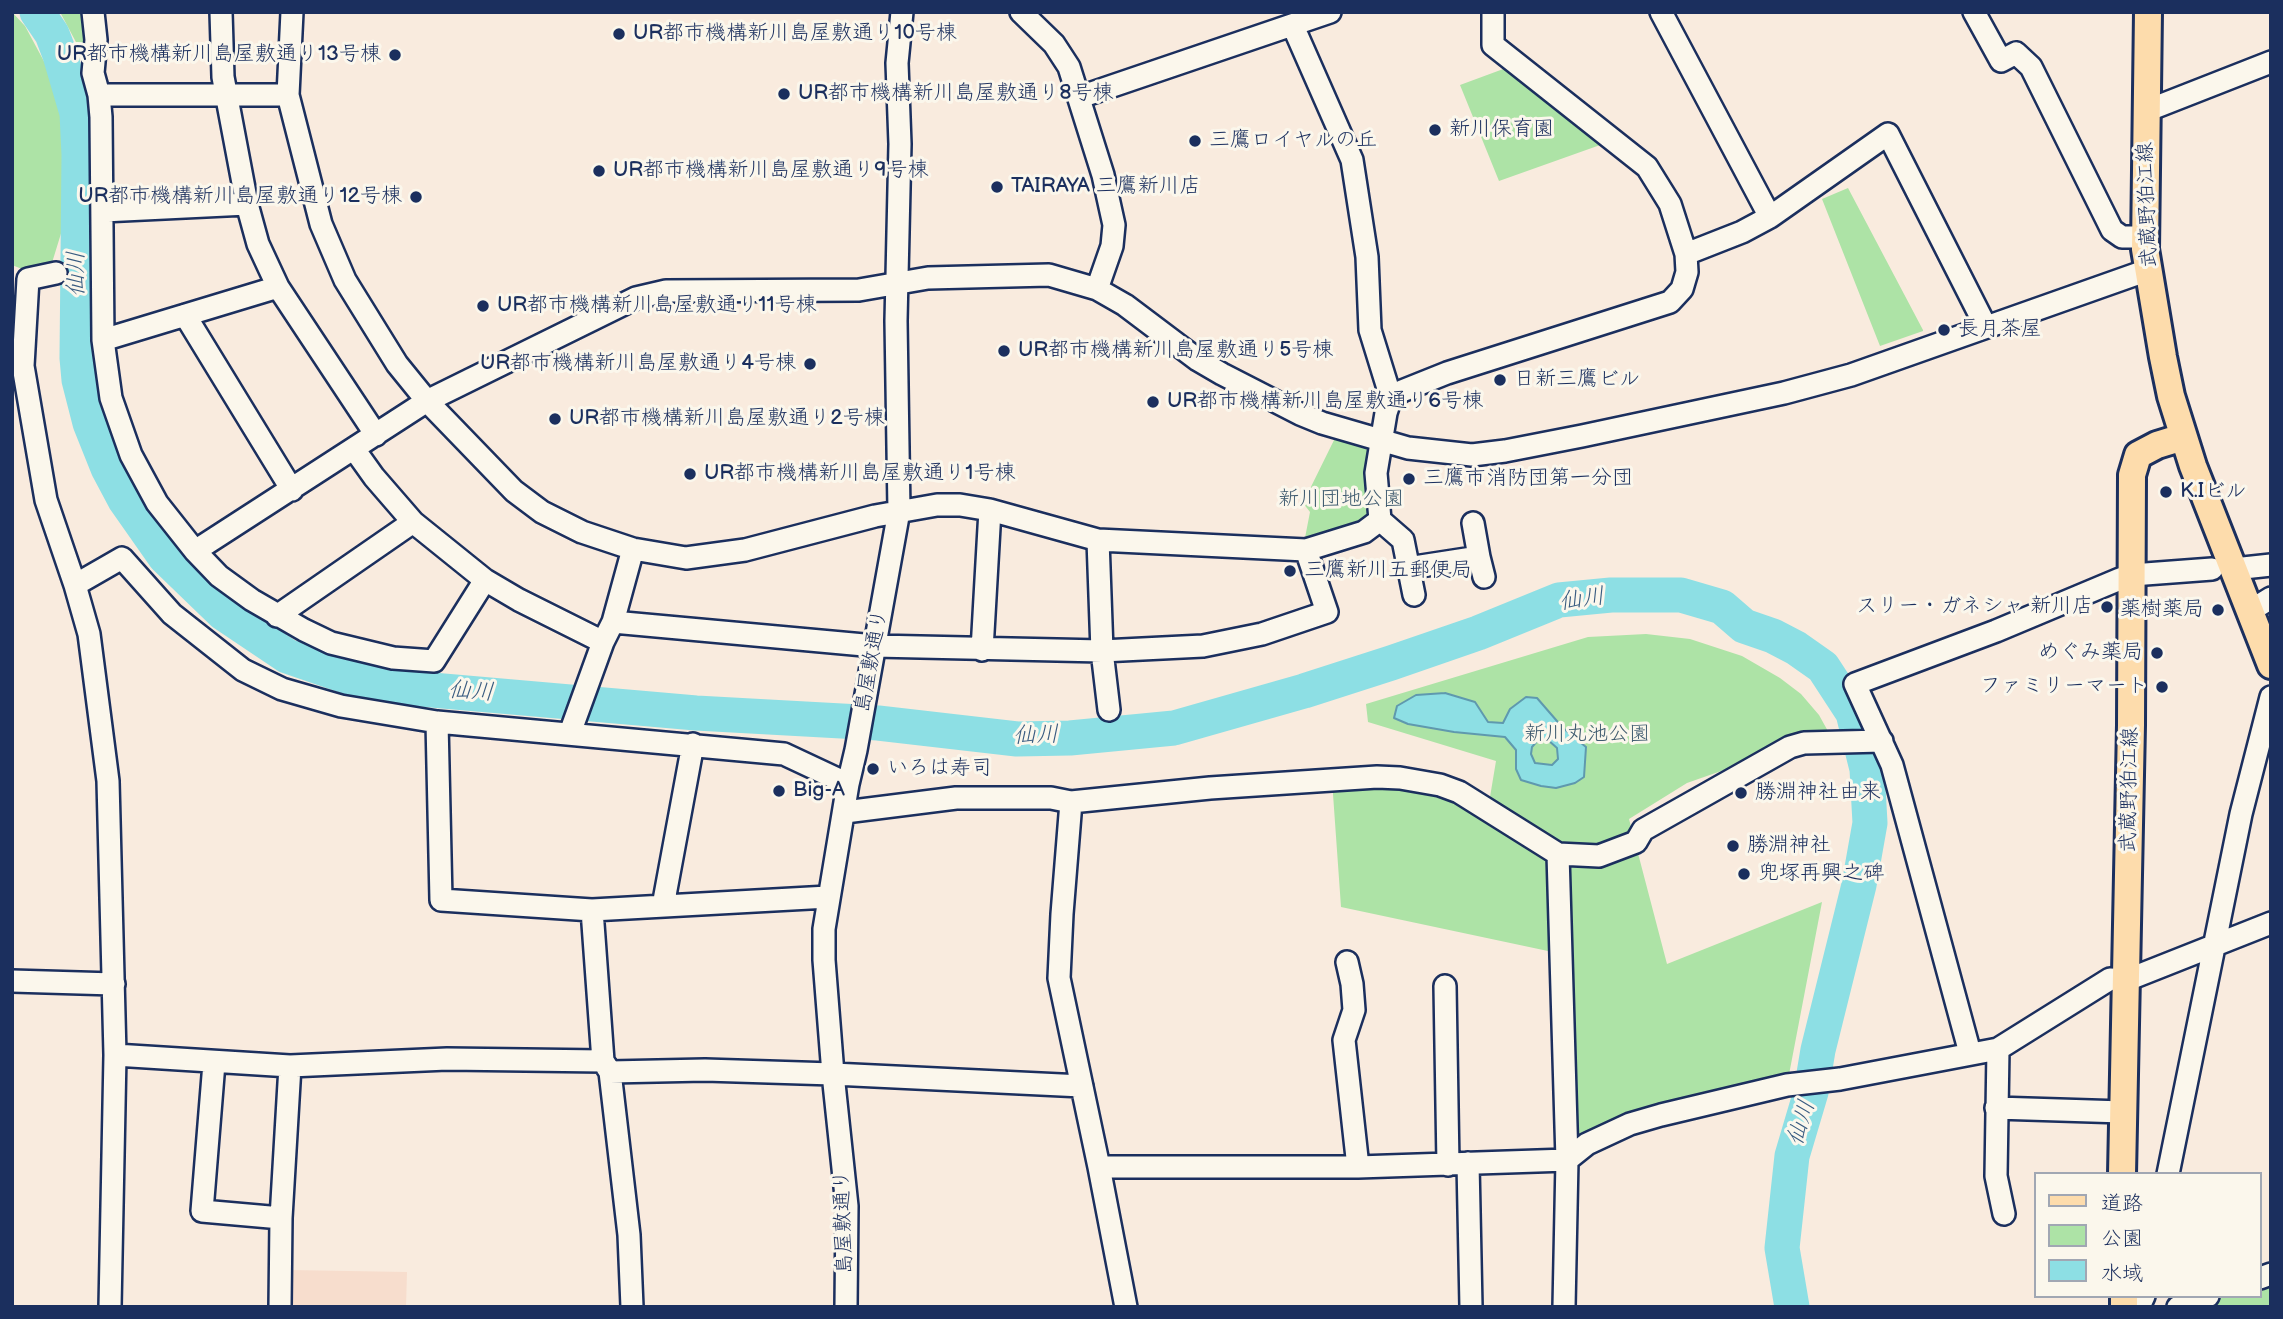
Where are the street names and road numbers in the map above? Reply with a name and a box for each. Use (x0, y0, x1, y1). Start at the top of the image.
street label: 武蔵野狛江線 (2133, 142, 2163, 268)
street label: 島屋敷通り (850, 607, 894, 715)
street label: 武蔵野狛江線 (2116, 727, 2144, 853)
street label: 島屋敷通り (830, 1169, 858, 1275)

